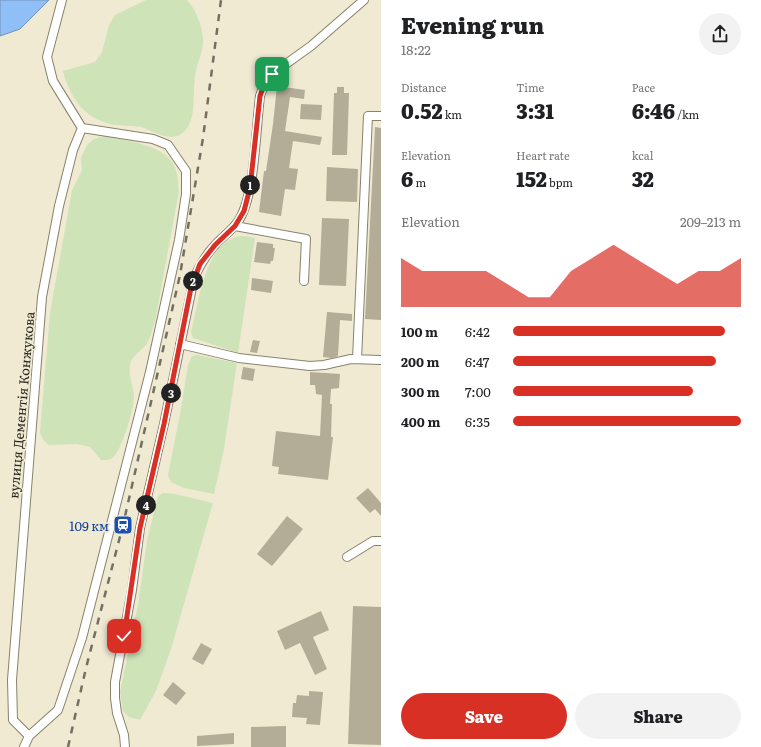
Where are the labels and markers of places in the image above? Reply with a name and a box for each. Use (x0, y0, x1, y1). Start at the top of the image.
pin (255, 57, 289, 91)
pin: 1 (240, 175, 260, 195)
pin: 2 (183, 271, 203, 291)
pin: 3 (161, 383, 181, 403)
pin: 4 (136, 495, 156, 515)
station icon: 109 км (112, 514, 134, 536)
place label: 109 км (69, 516, 109, 535)
pin (107, 619, 141, 653)

